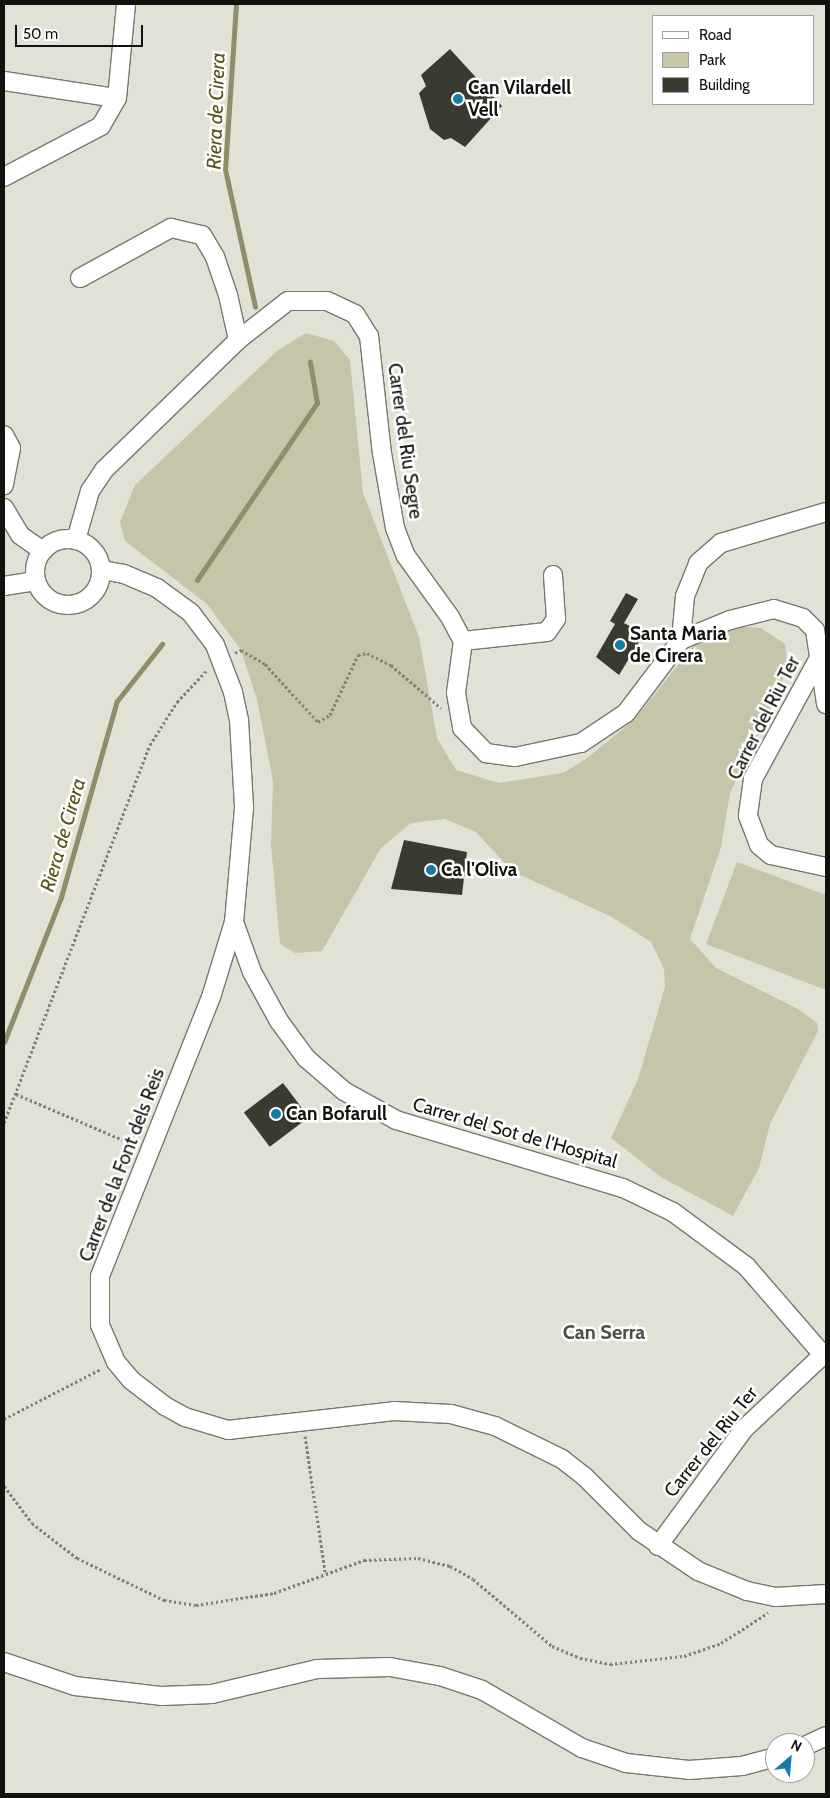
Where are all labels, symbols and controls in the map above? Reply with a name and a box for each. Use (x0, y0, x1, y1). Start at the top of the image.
scale bar (18, 15, 145, 47)
legend (652, 15, 815, 105)
text: 50 m (23, 25, 58, 43)
text: Road (699, 26, 732, 44)
text: Park (699, 51, 726, 69)
water label: Riera de Cirera (202, 52, 230, 170)
text: Building (699, 76, 750, 94)
place label: Can Vilardell Vell (468, 77, 571, 121)
marker: Can Vilardell Vell (452, 93, 464, 105)
street label: Carrer del Riu Segre (383, 362, 427, 520)
place label: Santa Maria de Cirera (630, 623, 727, 667)
marker: Santa Maria de Cirera (614, 639, 626, 651)
street label: Carrer del Riu Ter (723, 652, 805, 784)
water label: Riera de Cirera (35, 775, 91, 895)
place label: Ca l'Oliva (441, 859, 517, 881)
marker: Ca l'Oliva (425, 864, 437, 876)
street label: Carrer de la Font dels Reis (75, 1065, 169, 1265)
street label: Carrer del Sot de l'Hospital (410, 1093, 620, 1173)
place label: Can Bofarull (286, 1103, 387, 1125)
marker: Can Bofarull (270, 1108, 282, 1120)
district label: Can Serra (563, 1320, 645, 1344)
street label: Carrer del Riu Ter (659, 1382, 763, 1502)
north arrow (765, 1733, 815, 1783)
text: N (788, 1735, 805, 1756)

